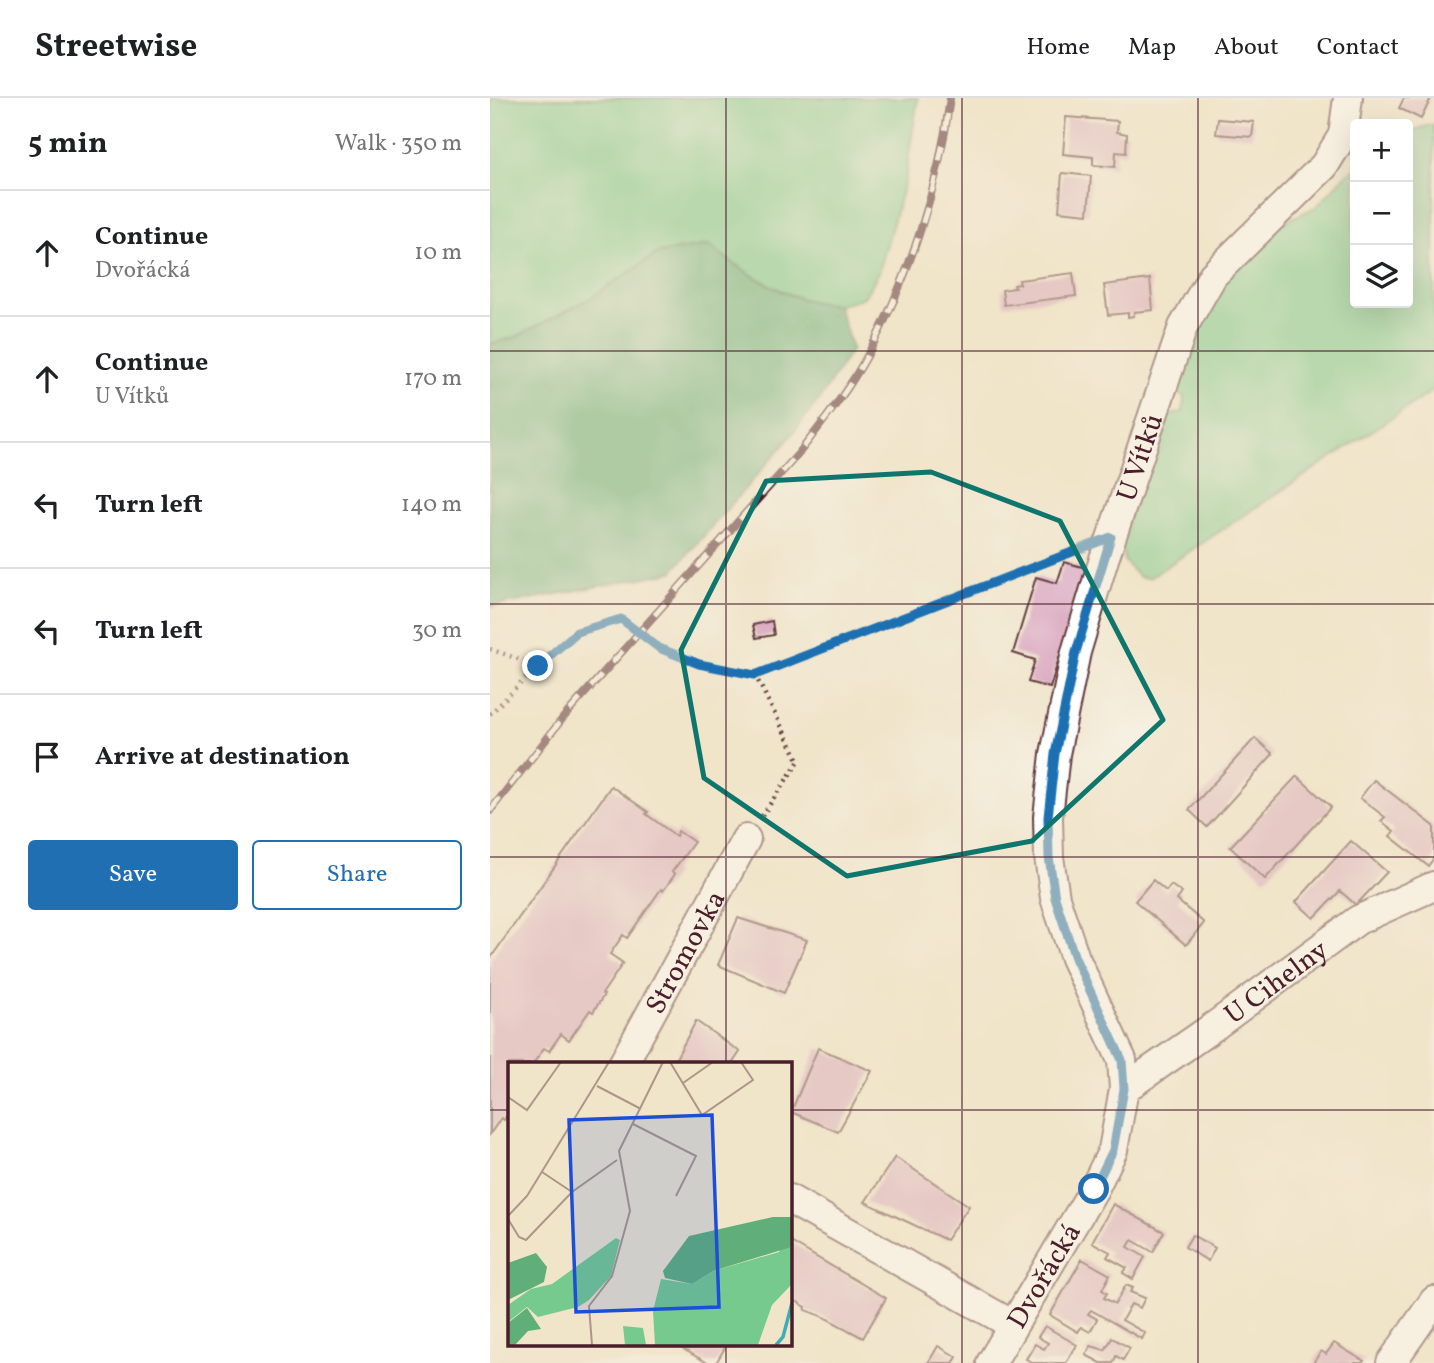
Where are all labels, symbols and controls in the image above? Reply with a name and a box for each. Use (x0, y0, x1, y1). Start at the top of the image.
text: Streetwise (35, 25, 197, 71)
text: Home (1026, 31, 1090, 65)
text: Map (1128, 31, 1176, 65)
text: About (1214, 31, 1279, 65)
text: Contact (1317, 31, 1399, 65)
map controls (1350, 119, 1413, 308)
button: + (1350, 119, 1413, 182)
text: 5 min (28, 123, 108, 165)
text: Walk · 350 m (335, 128, 462, 160)
button: − (1350, 182, 1413, 245)
text: Continue (95, 219, 208, 255)
icon: ahead (28, 234, 66, 272)
text: 10 m (414, 237, 462, 269)
button: layers (1350, 245, 1413, 308)
text: Dvořácká (95, 255, 191, 287)
text: Continue (95, 345, 208, 381)
icon: ahead (28, 360, 66, 398)
text: 170 m (404, 363, 462, 395)
text: U Vítků (95, 381, 169, 413)
street label: U Vítků (1108, 409, 1174, 507)
icon: left (28, 486, 66, 524)
text: Turn left (95, 487, 203, 523)
text: 140 m (401, 489, 462, 521)
icon: left (28, 612, 66, 650)
text: Turn left (95, 613, 203, 649)
text: 30 m (412, 615, 462, 647)
route end (522, 650, 553, 681)
icon: arrive (28, 738, 66, 776)
text: Arrive at destination (95, 739, 350, 775)
button: Save (28, 840, 238, 910)
button: Share (252, 840, 462, 910)
street label: Stromovka (637, 884, 736, 1022)
street label: U Cihelny (1217, 932, 1337, 1035)
inset map (508, 1062, 791, 1346)
route start (1078, 1173, 1109, 1204)
street label: Dvořácká (999, 1216, 1092, 1337)

